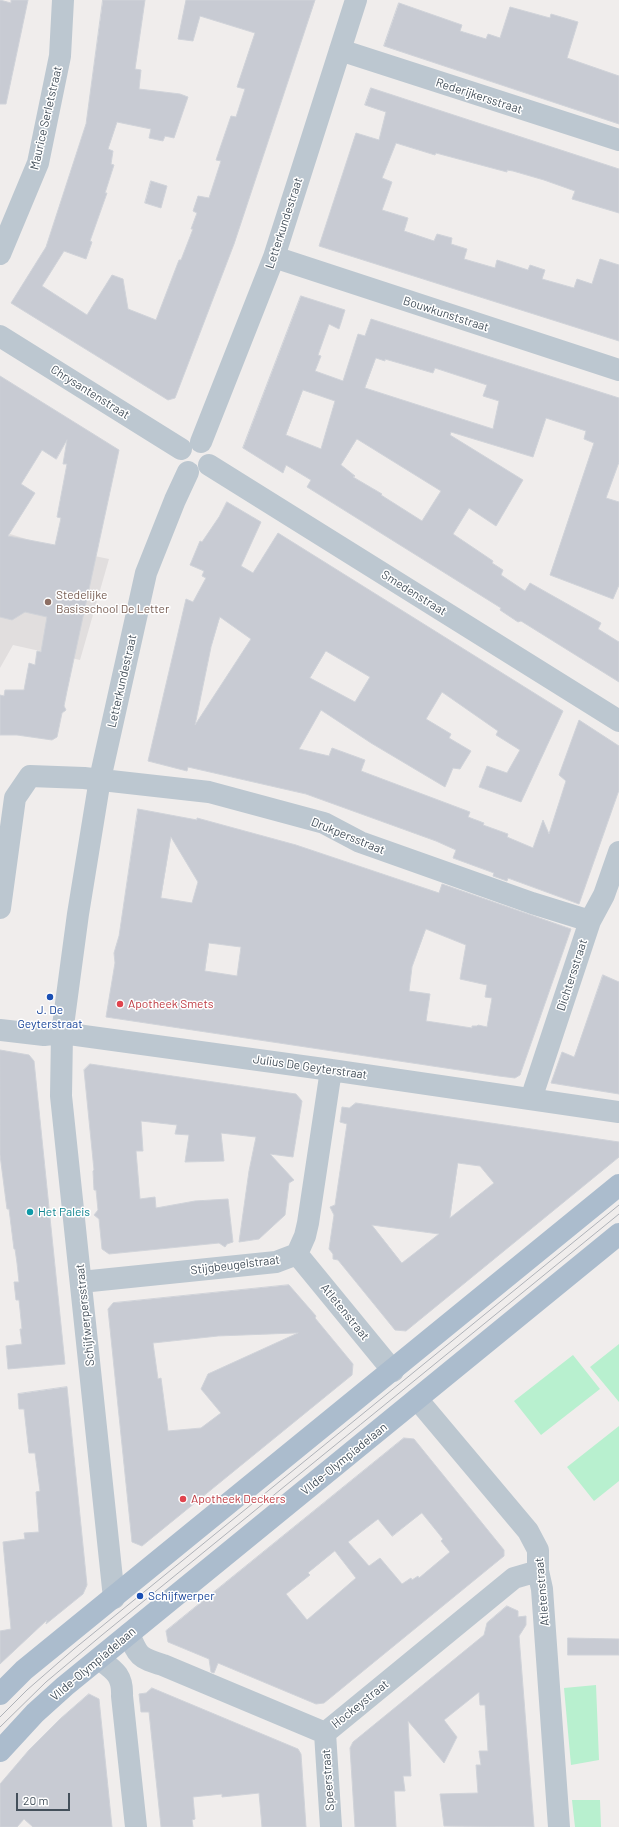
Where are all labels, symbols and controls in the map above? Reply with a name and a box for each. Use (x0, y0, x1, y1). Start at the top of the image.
street label: Maurice Serletstraat (27, 65, 65, 171)
street label: Rederijkersstraat (434, 75, 524, 117)
street label: Letterkundestraat (262, 176, 306, 270)
street label: Bouwkunststraat (401, 293, 491, 335)
street label: Chrysantenstraat (48, 362, 132, 422)
street label: Smedenstraat (379, 567, 449, 619)
place label: Stedelijke Basisschool De Letter (56, 588, 169, 616)
marker: Stedelijke Basisschool De Letter (43, 597, 53, 607)
street label: Letterkundestraat (104, 633, 140, 729)
street label: Drukpersstraat (309, 815, 387, 857)
street label: Dichtersstraat (554, 937, 590, 1013)
marker: J. De Geyterstraat (45, 992, 55, 1002)
place label: Apotheek Smets (128, 997, 214, 1011)
marker: Apotheek Smets (115, 999, 125, 1009)
place label: J. De Geyterstraat (17, 1003, 83, 1031)
street label: Julius De Geyterstraat (252, 1052, 368, 1082)
place label: Het Paleis (38, 1205, 90, 1219)
marker: Het Paleis (25, 1207, 35, 1217)
street label: Stijgbeugelstraat (190, 1252, 280, 1278)
street label: Schijfwerpersstraat (72, 1263, 98, 1367)
street label: Atletenstraat (318, 1281, 372, 1343)
street label: VIIde-Olympiadelaan (298, 1420, 390, 1498)
place label: Apotheek Deckers (191, 1492, 286, 1506)
marker: Apotheek Deckers (178, 1494, 188, 1504)
street label: Atletenstraat (532, 1557, 552, 1627)
place label: Schijfwerper (148, 1589, 215, 1603)
marker: Schijfwerper (135, 1591, 145, 1601)
street label: VIIde-Olympiadelaan (47, 1624, 139, 1704)
street label: Hockeystraat (329, 1677, 391, 1731)
street label: Speerstraat (319, 1749, 337, 1811)
scale bar (18, 1785, 72, 1811)
text: 20 m (23, 1793, 49, 1807)

